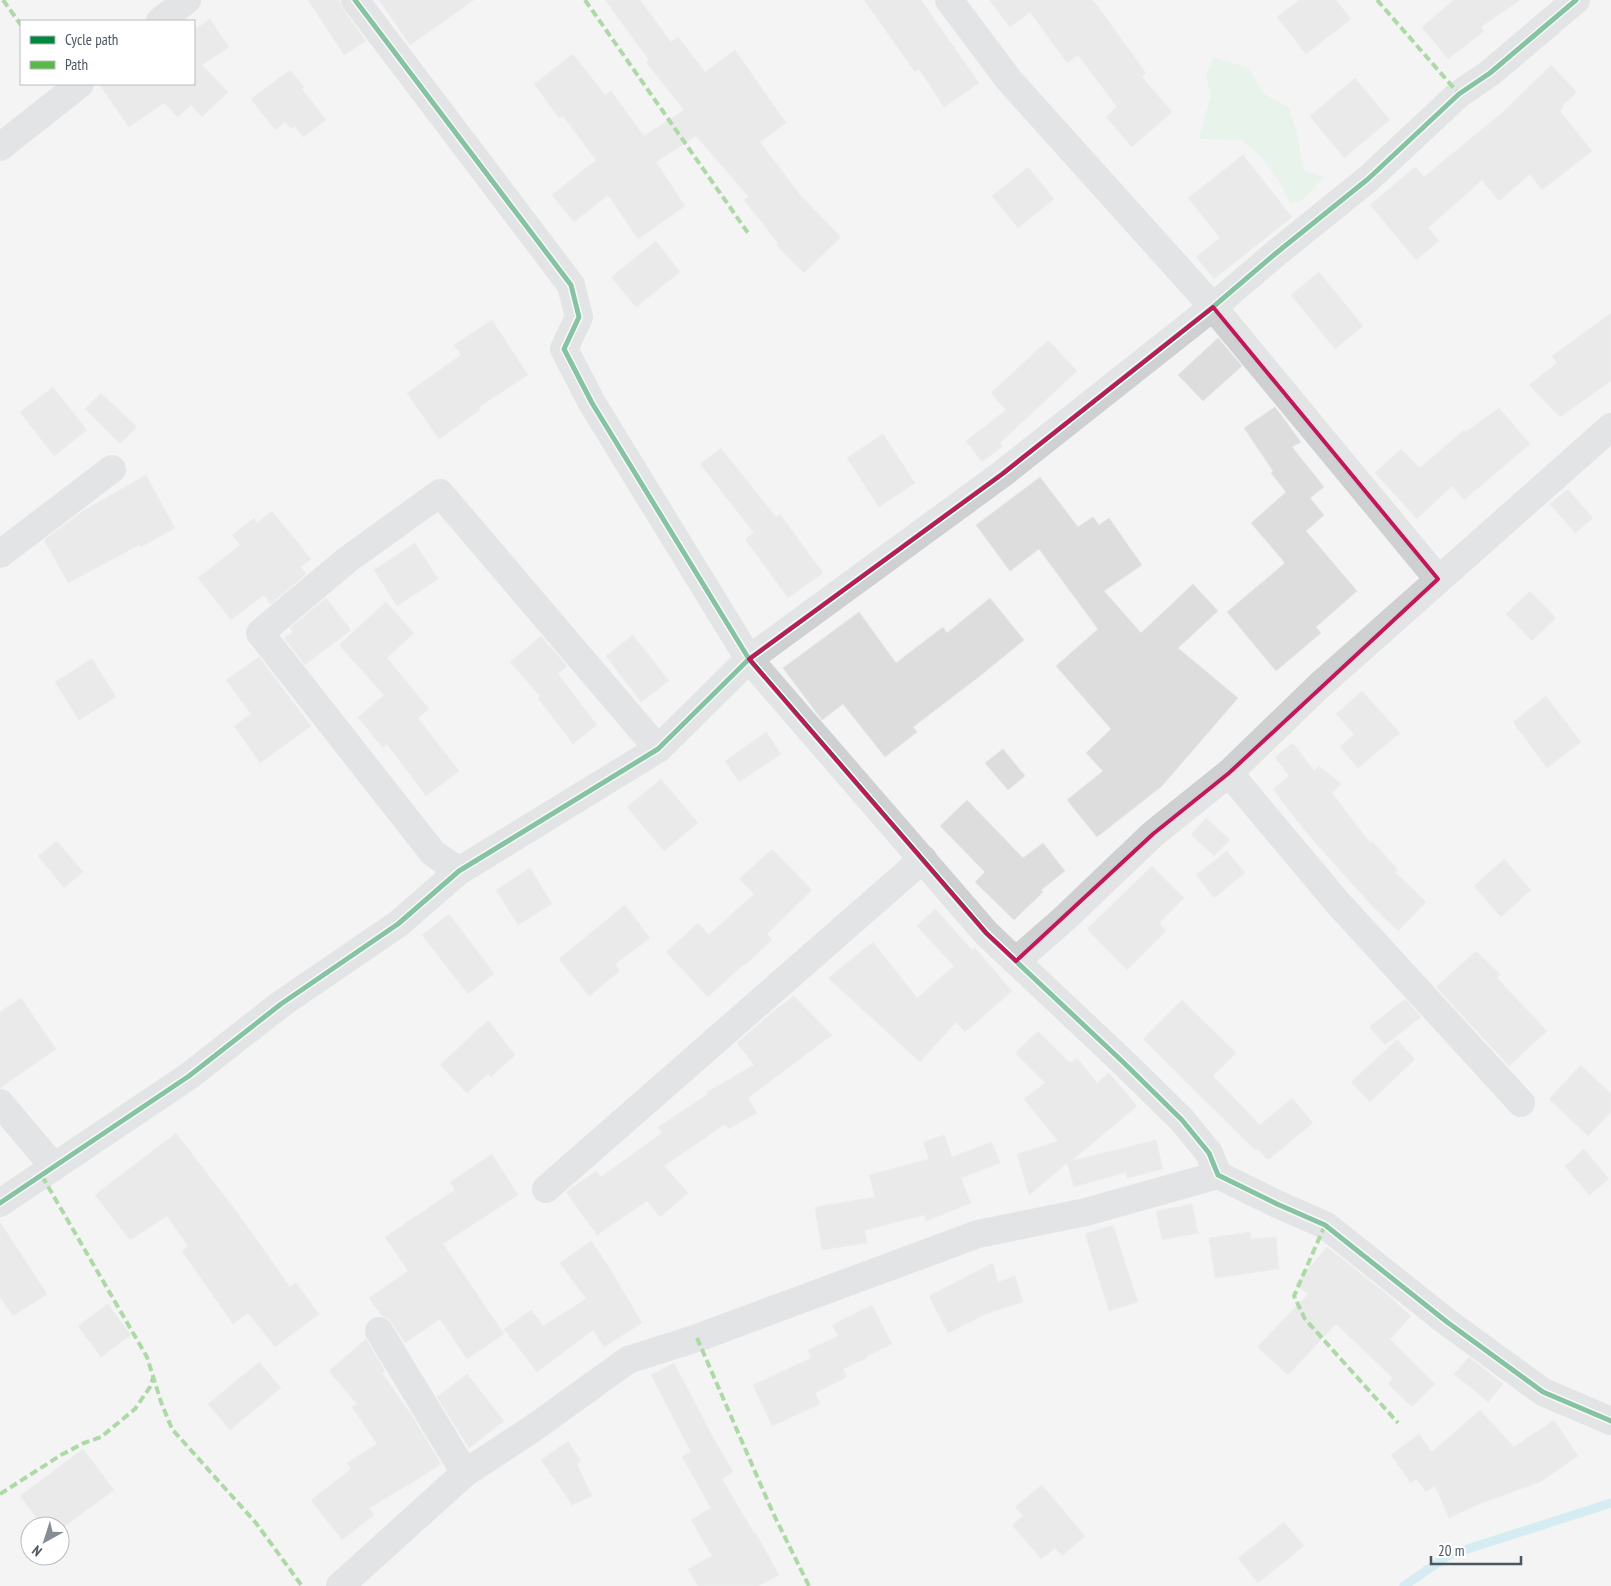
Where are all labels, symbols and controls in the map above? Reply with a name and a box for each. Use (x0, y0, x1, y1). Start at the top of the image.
legend (20, 20, 195, 85)
text: Cycle path (65, 30, 118, 49)
text: Path (65, 55, 88, 74)
north arrow (20, 1516, 70, 1566)
scale bar (1431, 1534, 1521, 1566)
text: 20 m (1438, 1541, 1464, 1560)
text: N (28, 1542, 45, 1560)

